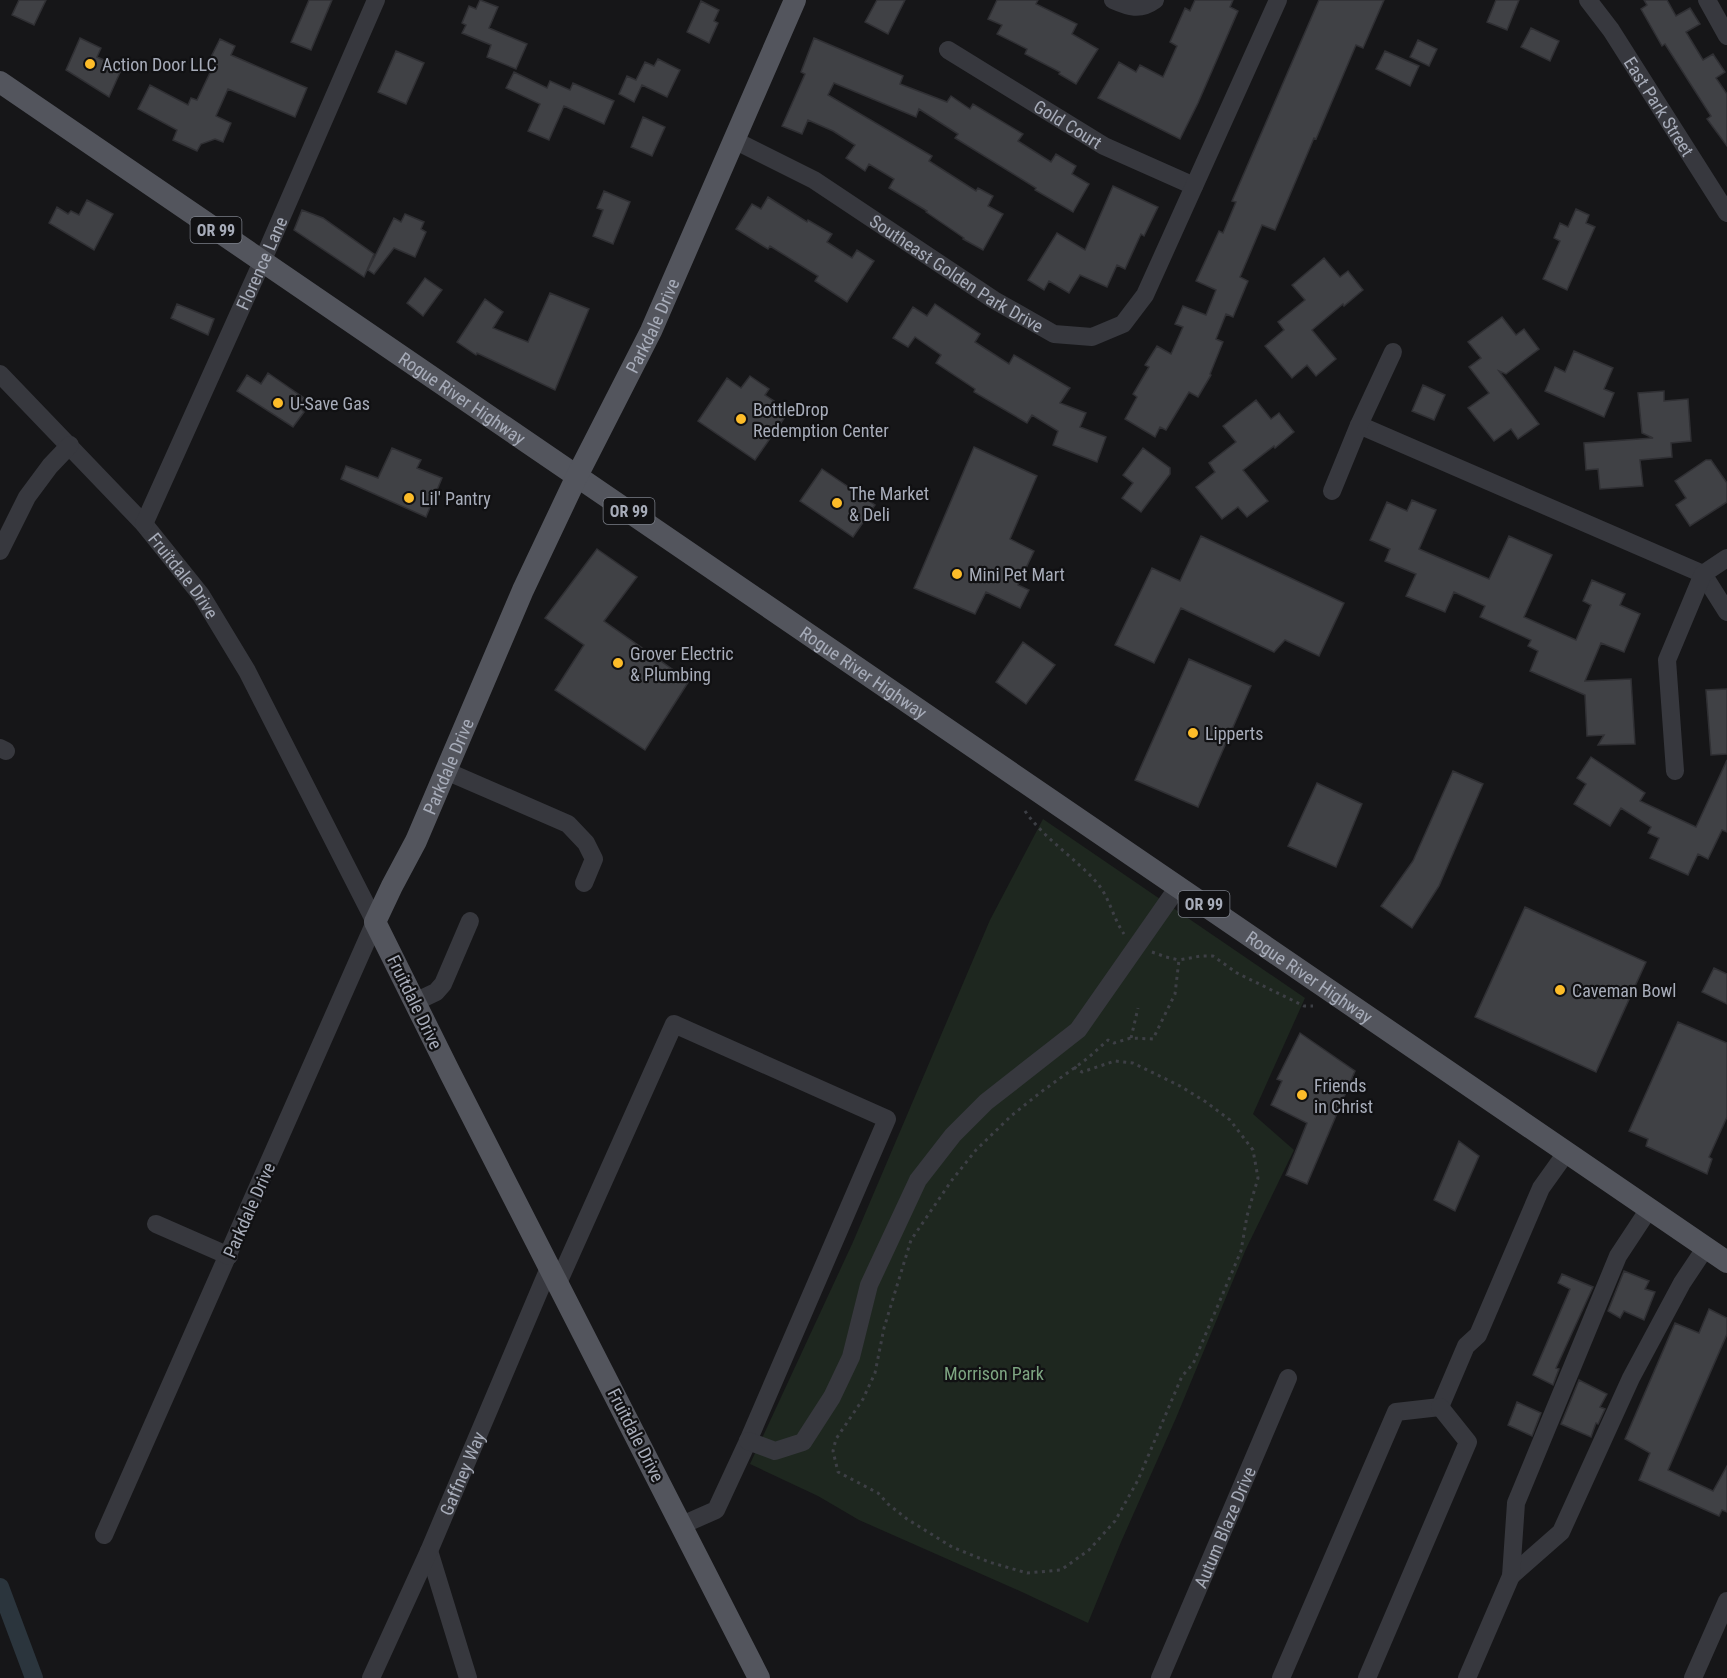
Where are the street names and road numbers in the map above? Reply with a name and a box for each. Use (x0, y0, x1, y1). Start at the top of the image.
street label: East Park Street (1620, 53, 1699, 160)
street label: Gold Court (1030, 95, 1106, 153)
street label: Southeast Golden Park Drive (866, 210, 1047, 336)
street label: Florence Lane (231, 213, 291, 313)
road number: OR 99 (190, 217, 242, 243)
street label: Parkdale Drive (621, 275, 683, 376)
street label: Rogue River Highway (395, 347, 530, 449)
road number: OR 99 (604, 498, 654, 524)
street label: Fruitdale Drive (145, 528, 223, 622)
street label: Rogue River Highway (796, 621, 931, 723)
street label: Parkdale Drive (418, 715, 478, 817)
road number: OR 99 (1178, 891, 1230, 917)
street label: Rogue River Highway (1242, 926, 1377, 1028)
street label: Fruitdale Drive (383, 951, 447, 1053)
street label: Parkdale Drive (219, 1159, 279, 1261)
street label: Fruitdale Drive (603, 1385, 669, 1485)
street label: Gaffney Way (435, 1428, 489, 1518)
street label: Autum Blaze Drive (1189, 1463, 1259, 1591)

